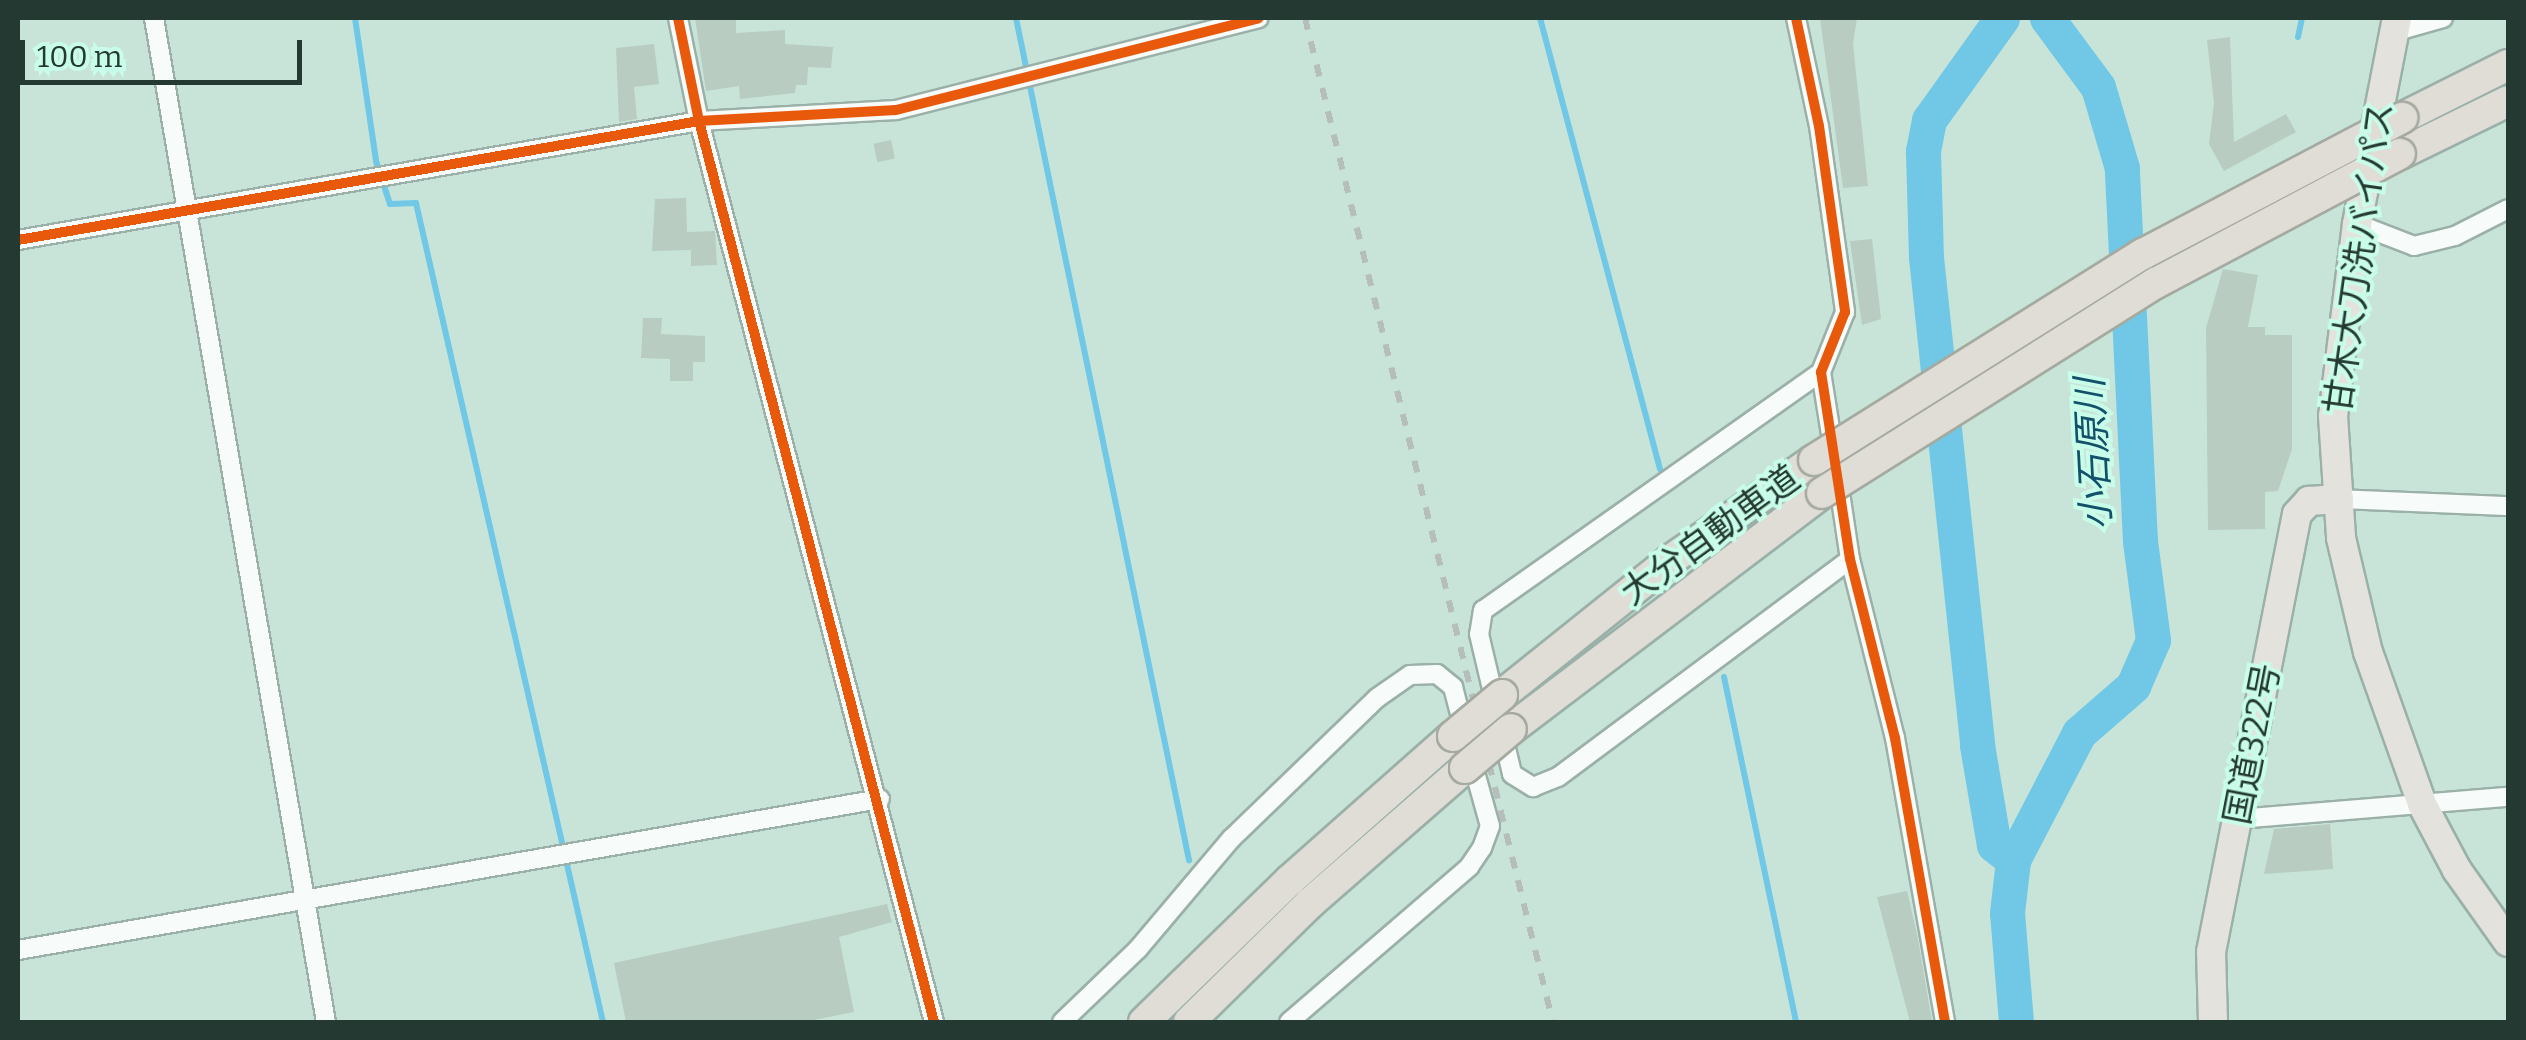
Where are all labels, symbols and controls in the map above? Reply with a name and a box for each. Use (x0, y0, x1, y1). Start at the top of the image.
scale bar (25, 20, 308, 82)
text: 100 m (37, 39, 122, 75)
street label: 甘木大刀洗バイパス (2316, 99, 2402, 417)
water label: 小石原川 (2067, 377, 2121, 531)
street label: 大分自動車道 (1613, 456, 1807, 614)
street label: 国道322号 (2216, 660, 2288, 828)

